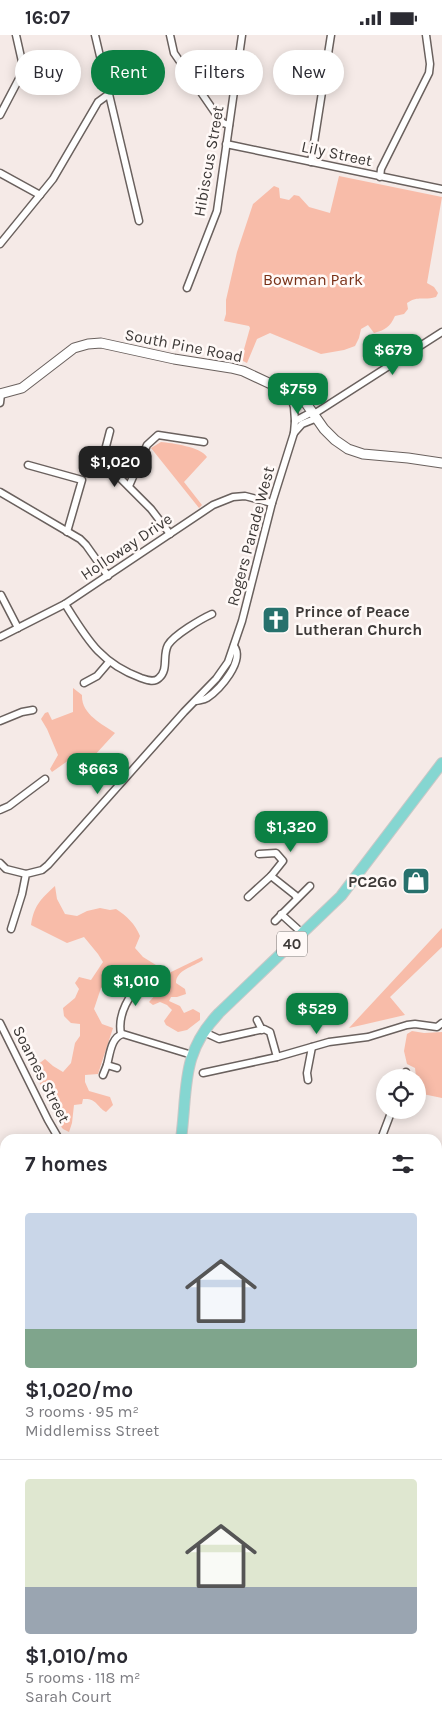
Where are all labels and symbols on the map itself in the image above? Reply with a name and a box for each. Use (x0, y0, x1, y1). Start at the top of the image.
street label: Hibiscus Street (189, 104, 228, 218)
street label: Lily Street (300, 137, 374, 170)
park label: Bowman Park (263, 270, 363, 289)
street label: South Pine Road (123, 325, 244, 366)
pin: $679 (363, 333, 423, 376)
pin: $759 (268, 373, 328, 415)
pin: $1,020 (74, 445, 156, 488)
street label: Rogers Parade West (223, 464, 278, 608)
street label: Holloway Drive (77, 509, 176, 584)
place label: Prince of Peace Lutheran Church (295, 602, 422, 639)
church icon: Prince of Peace Lutheran Church (261, 605, 291, 635)
pin: $663 (68, 753, 128, 795)
pin: $1,320 (250, 811, 332, 853)
shop icon: PC2Go (401, 866, 431, 896)
place label: PC2Go (348, 872, 397, 891)
road number: 40 (277, 931, 307, 957)
pin: $1,010 (95, 965, 177, 1007)
pin: $529 (287, 993, 347, 1035)
street label: Soames Street (9, 1022, 74, 1126)

